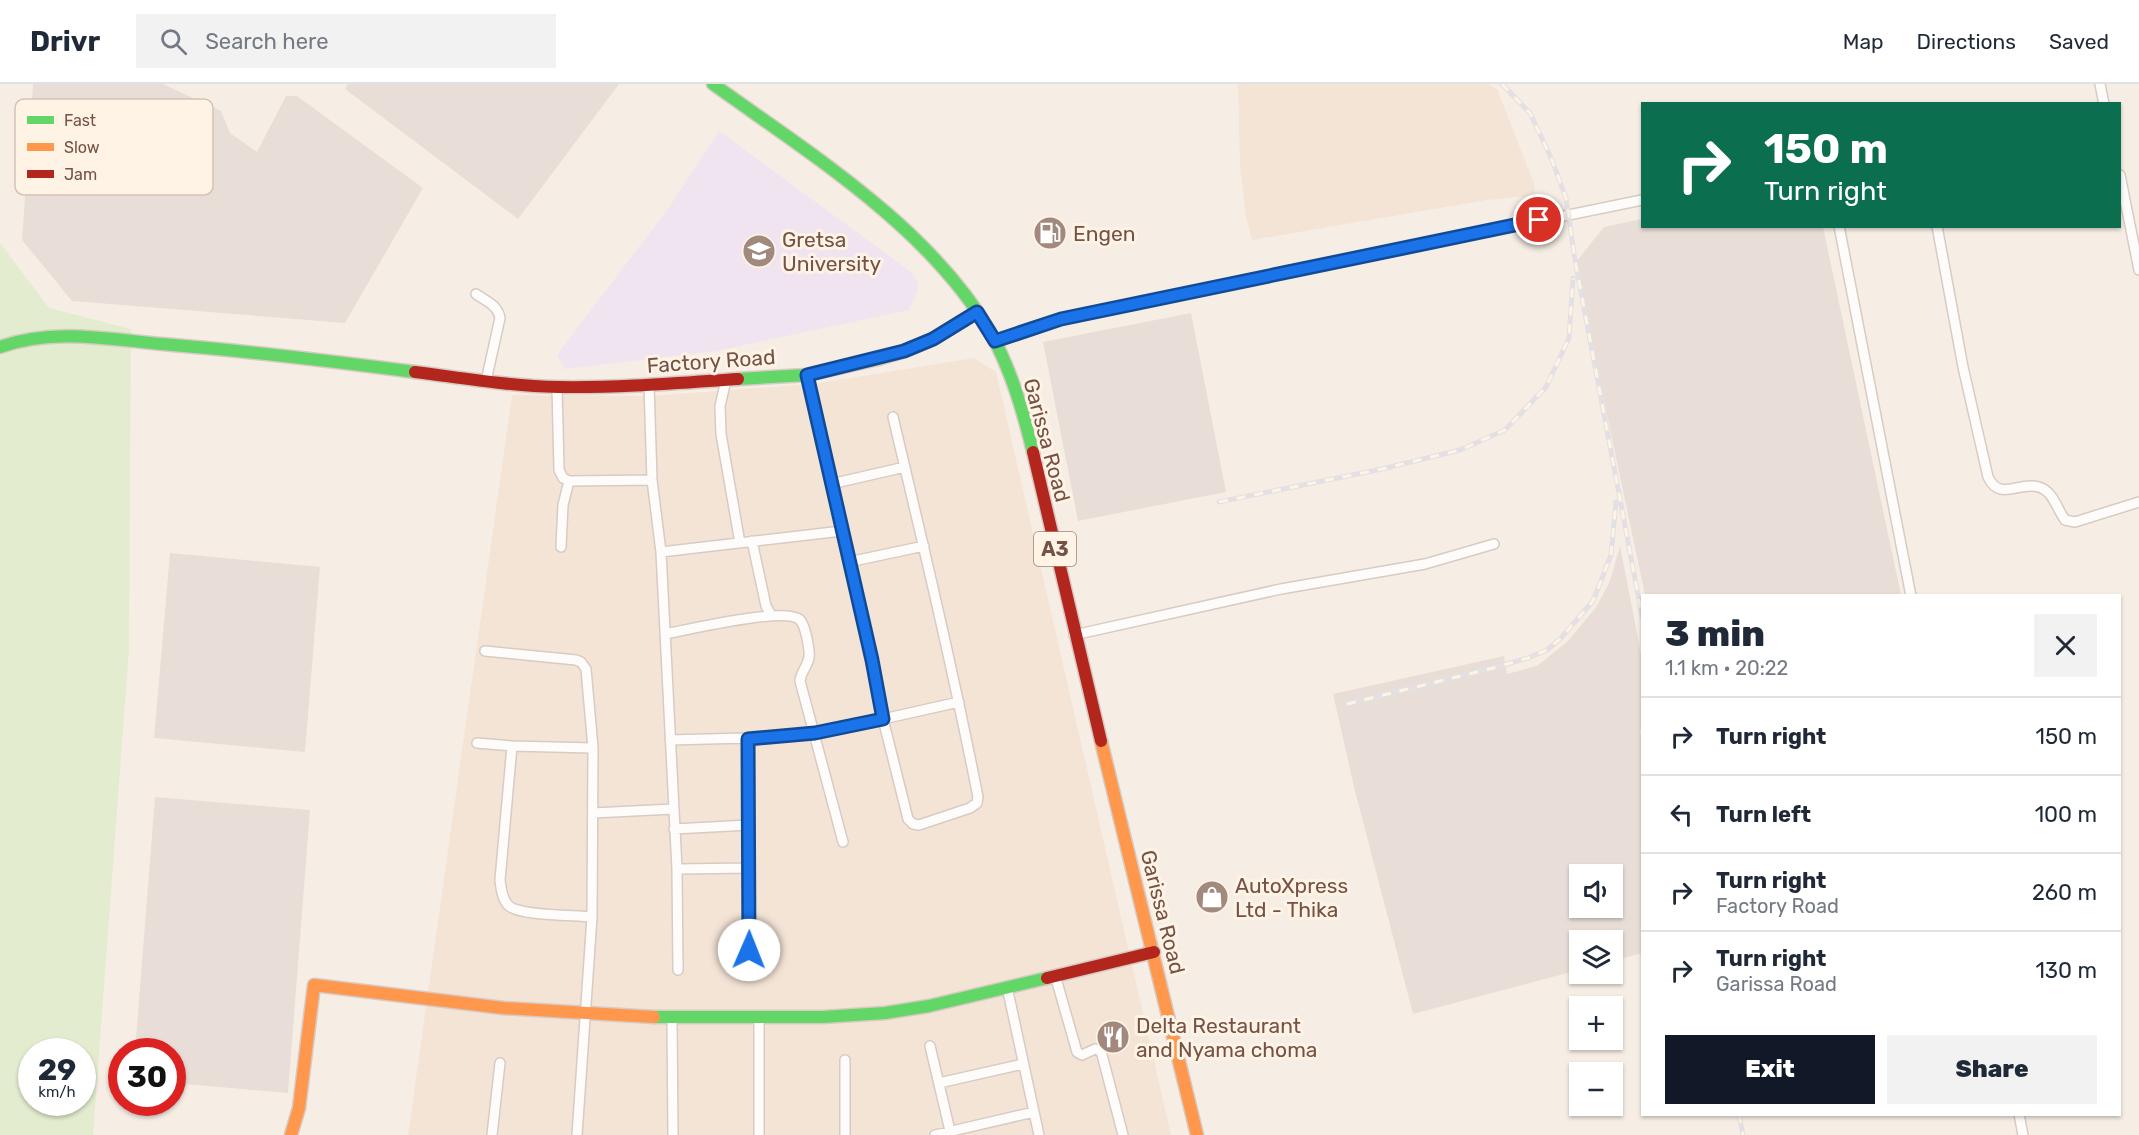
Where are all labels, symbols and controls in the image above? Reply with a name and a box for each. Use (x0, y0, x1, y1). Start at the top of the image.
search box (136, 14, 556, 68)
text: Drivr (30, 25, 100, 58)
icon: search (157, 25, 190, 58)
text: Search here (205, 28, 329, 55)
text: Map (1843, 29, 1884, 54)
text: Directions (1917, 29, 2016, 54)
text: Saved (2049, 29, 2109, 54)
legend (15, 99, 213, 195)
text: Fast (64, 111, 96, 130)
text: 150 m (1764, 124, 1888, 174)
icon: right (1665, 126, 1743, 204)
text: Slow (64, 138, 100, 157)
text: Jam (64, 165, 97, 184)
text: Turn right (1764, 175, 1887, 207)
pin (1513, 194, 1564, 245)
icon: arrive (1522, 203, 1555, 236)
fuel station icon: Engen (1032, 215, 1068, 251)
place label: Engen (1073, 221, 1135, 246)
place label: Gretsa University (782, 227, 882, 276)
school or university icon: Gretsa University (741, 233, 777, 269)
street label: Factory Road (646, 344, 776, 378)
street label: Garissa Road (1019, 375, 1075, 505)
road number: A3 (1034, 532, 1076, 566)
text: 3 min (1665, 612, 1765, 655)
button: close (2034, 614, 2097, 677)
text: 1.1 km · 20:22 (1665, 656, 1788, 680)
icon: right (1665, 720, 1698, 753)
text: Turn right (1716, 723, 1826, 750)
text: 150 m (2036, 723, 2097, 750)
icon: left (1665, 798, 1698, 831)
text: Turn left (1716, 801, 1811, 828)
text: 100 m (2035, 801, 2097, 828)
street label: Garissa Road (1136, 847, 1190, 977)
map controls (1569, 864, 1623, 1116)
button: sound (1569, 864, 1623, 918)
text: Turn right (1716, 867, 1826, 894)
place label: AutoXpress Ltd - Thika (1235, 873, 1348, 922)
icon: right (1665, 876, 1698, 909)
shop icon: AutoXpress Ltd - Thika (1194, 879, 1230, 915)
text: 260 m (2032, 879, 2097, 906)
text: Factory Road (1716, 894, 1839, 918)
position arrow (717, 918, 781, 982)
button: layers (1569, 930, 1623, 984)
text: Turn right (1716, 945, 1826, 972)
icon: right (1665, 954, 1698, 987)
text: 130 m (2035, 957, 2097, 984)
text: Garissa Road (1716, 972, 1837, 996)
button: + (1569, 996, 1623, 1050)
place label: Delta Restaurant and Nyama choma (1136, 1013, 1317, 1062)
restaurant icon: Delta Restaurant and Nyama choma (1095, 1019, 1131, 1055)
button: Exit (1665, 1035, 1875, 1104)
button: Share (1887, 1035, 2097, 1104)
speed limit sign: 30 (108, 1038, 186, 1116)
text: 29 (38, 1052, 76, 1088)
button: − (1569, 1062, 1623, 1116)
text: km/h (38, 1083, 76, 1101)

